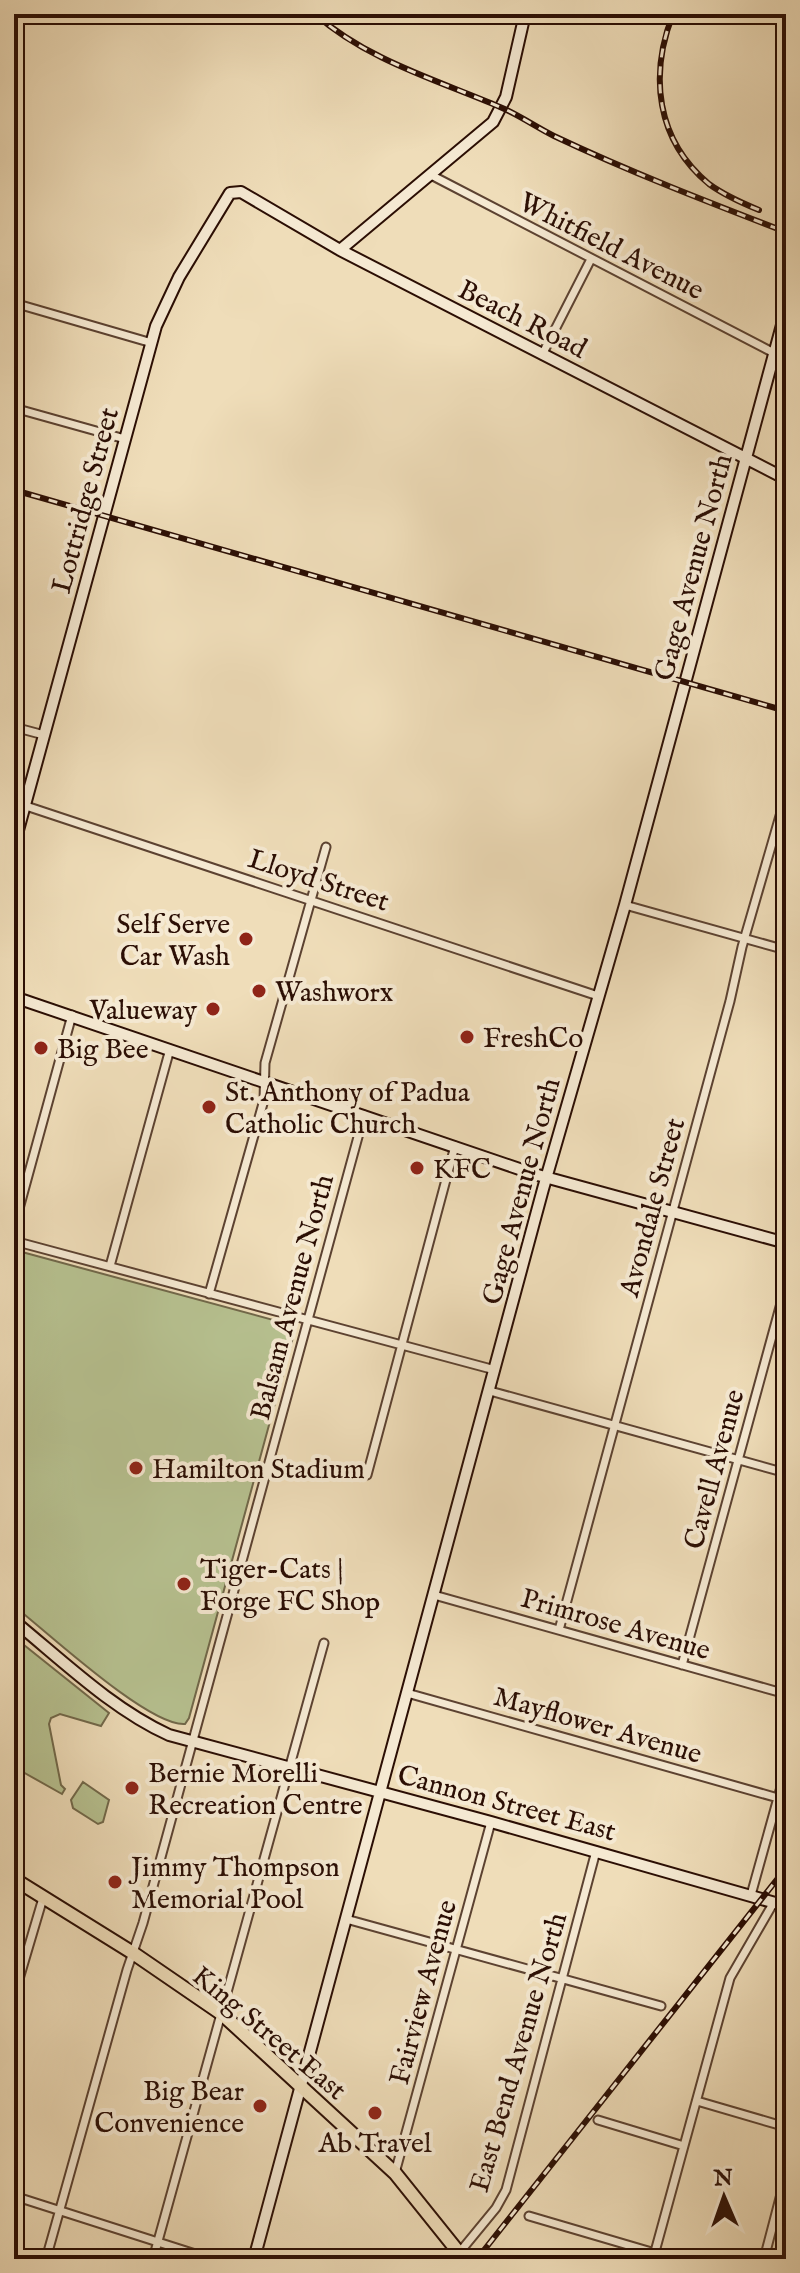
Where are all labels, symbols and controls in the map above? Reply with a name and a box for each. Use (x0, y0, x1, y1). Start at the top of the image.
street label: Whitfield Avenue (512, 186, 709, 309)
street label: Beach Road (452, 273, 592, 368)
street label: Lottridge Street (45, 404, 128, 597)
street label: Gage Avenue North (647, 450, 742, 685)
street label: Lloyd Street (243, 842, 393, 921)
place label: Self Serve Car Wash (116, 908, 230, 975)
marker: Self Serve Car Wash (237, 930, 255, 948)
place label: Washworx (275, 976, 394, 1011)
marker: Washworx (250, 982, 268, 1000)
place label: Valueway (88, 994, 197, 1029)
marker: Valueway (204, 1000, 222, 1018)
place label: FreshCo (483, 1022, 583, 1057)
marker: FreshCo (458, 1028, 476, 1046)
place label: Big Bee (57, 1033, 149, 1068)
marker: Big Bee (32, 1039, 50, 1057)
street label: Gage Avenue North (475, 1074, 570, 1309)
place label: St. Anthony of Padua Catholic Church (225, 1076, 471, 1143)
marker: St. Anthony of Padua Catholic Church (200, 1098, 218, 1116)
street label: Avondale Street (613, 1114, 694, 1302)
place label: KFC (433, 1153, 491, 1188)
marker: KFC (408, 1159, 426, 1177)
street label: Balsam Avenue North (244, 1171, 343, 1424)
street label: Cavell Avenue (677, 1386, 754, 1553)
place label: Hamilton Stadium (152, 1453, 365, 1488)
marker: Hamilton Stadium (127, 1459, 145, 1477)
place label: Tiger-Cats | Forge FC Shop (200, 1553, 380, 1620)
marker: Tiger-Cats | Forge FC Shop (175, 1575, 193, 1593)
street label: Primrose Avenue (517, 1582, 714, 1669)
street label: Mayflower Avenue (489, 1680, 706, 1773)
place label: Bernie Morelli Recreation Centre (148, 1757, 363, 1824)
street label: Cannon Street East (393, 1758, 620, 1850)
marker: Bernie Morelli Recreation Centre (123, 1779, 141, 1797)
place label: Jimmy Thompson Memorial Pool (128, 1851, 340, 1918)
marker: Jimmy Thompson Memorial Pool (106, 1873, 124, 1891)
street label: Fairview Avenue (383, 1896, 466, 2089)
street label: East Bend Avenue North (463, 1909, 576, 2197)
street label: King Street East (184, 1959, 353, 2109)
place label: Big Bear Convenience (94, 2075, 244, 2142)
marker: Big Bear Convenience (251, 2097, 269, 2115)
marker: Ab Travel (366, 2104, 384, 2122)
place label: Ab Travel (317, 2127, 432, 2162)
north arrow (684, 2157, 764, 2237)
text: N (712, 2165, 733, 2193)

